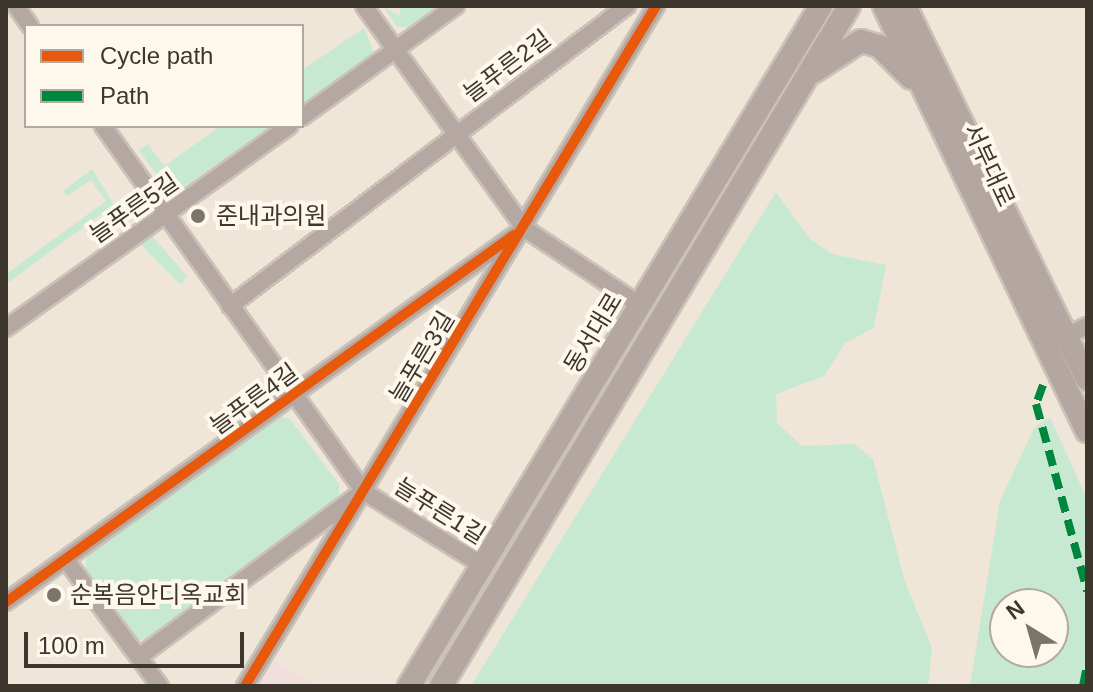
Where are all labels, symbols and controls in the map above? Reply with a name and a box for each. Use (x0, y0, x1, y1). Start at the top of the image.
legend (24, 24, 304, 128)
street label: 늘푸른2길 (458, 24, 556, 108)
text: Cycle path (100, 42, 213, 69)
text: Path (100, 82, 149, 109)
street label: 서부대로 (957, 119, 1021, 211)
street label: 늘푸른5길 (84, 167, 184, 249)
place label: 준내과의원 (216, 202, 326, 230)
marker: 준내과의원 (187, 205, 209, 227)
street label: 동서대로 (558, 288, 628, 378)
street label: 늘푸른3길 (383, 306, 461, 408)
street label: 늘푸른4길 (204, 357, 304, 441)
street label: 늘푸른1길 (389, 472, 491, 550)
place label: 순복음안디옥교회 (70, 581, 247, 609)
marker: 순복음안디옥교회 (45, 586, 63, 604)
north arrow (989, 588, 1069, 668)
text: N (1002, 595, 1029, 625)
scale bar (28, 616, 248, 666)
text: 100 m (38, 632, 105, 659)

